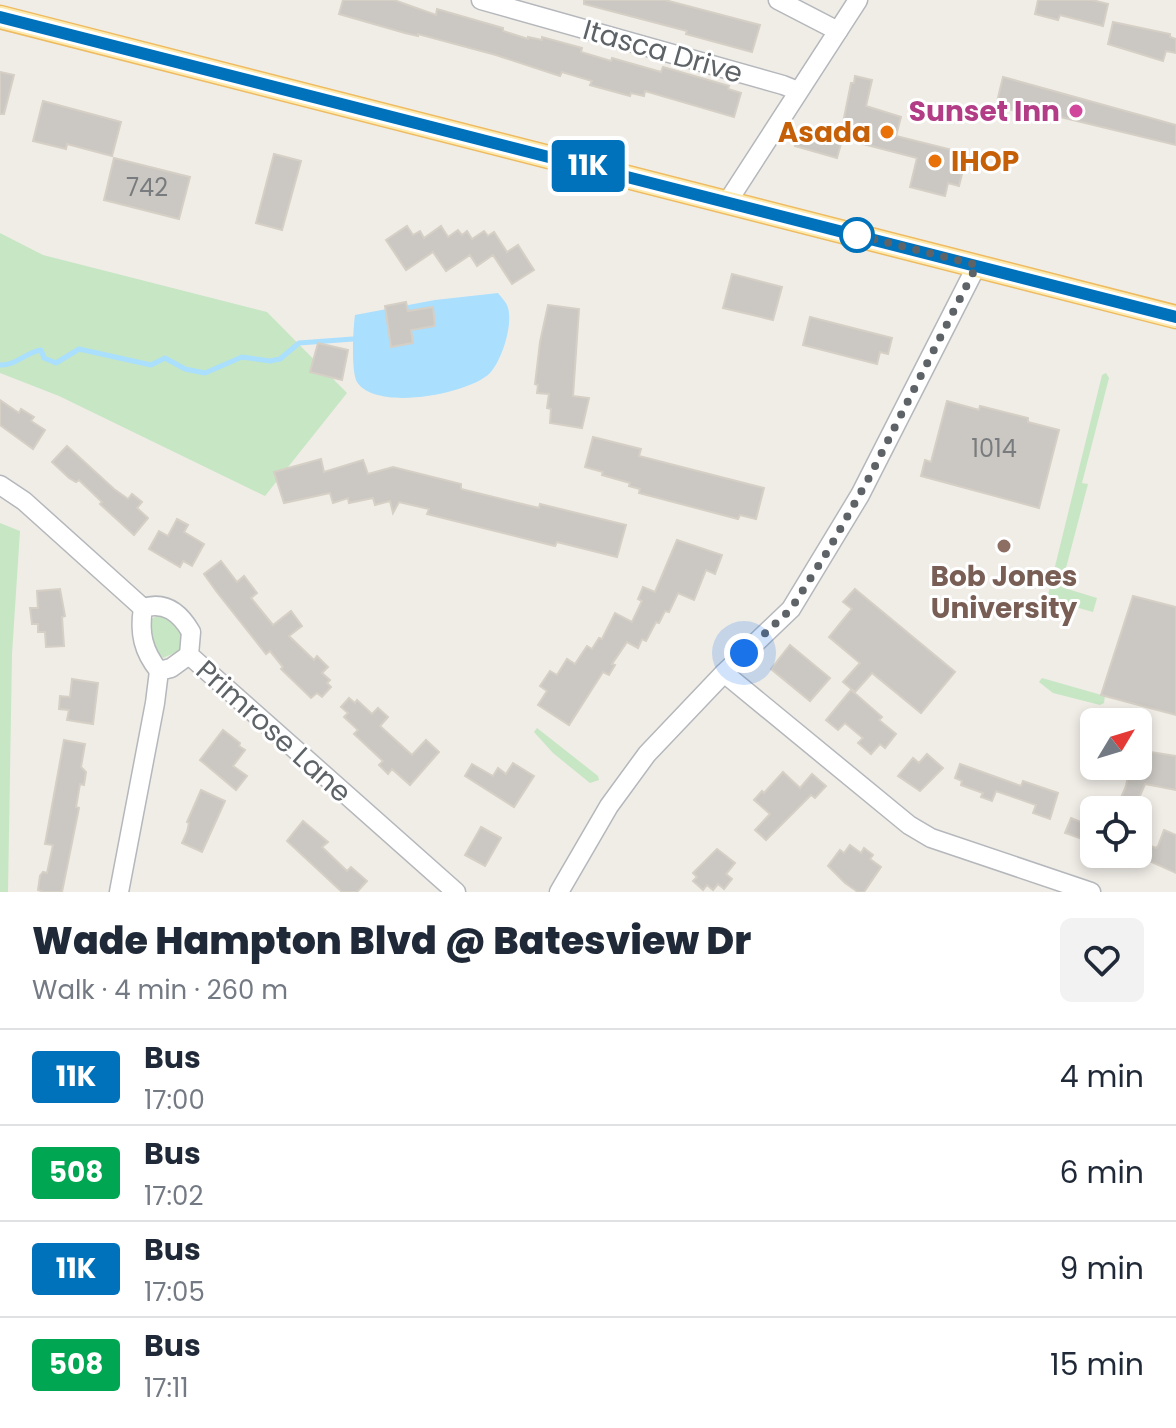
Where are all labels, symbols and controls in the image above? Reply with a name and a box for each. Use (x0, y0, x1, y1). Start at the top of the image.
street label: Itasca Drive (579, 10, 747, 93)
place label: Sunset Inn (909, 92, 1060, 131)
marker: Sunset Inn (1067, 102, 1085, 120)
place label: Asada (778, 113, 871, 152)
marker: Asada (878, 123, 896, 141)
line badge: 11K (542, 140, 634, 192)
place label: IHOP (951, 142, 1019, 181)
text: 11K (568, 146, 608, 185)
marker: IHOP (926, 152, 944, 170)
house number: 742 (126, 171, 168, 204)
unlabelled marker (840, 218, 874, 252)
house number: 1014 (971, 432, 1017, 465)
marker: Bob Jones University (995, 537, 1013, 555)
place label: Bob Jones University (930, 557, 1078, 628)
your location (724, 633, 764, 673)
street label: Primrose Lane (188, 651, 360, 812)
north arrow (1080, 708, 1152, 780)
map controls (1080, 708, 1152, 868)
button: locate (1080, 796, 1152, 868)
text: Wade Hampton Blvd @ Batesview Dr (32, 914, 751, 967)
button: heart (1060, 918, 1144, 1002)
text: Walk · 4 min · 260 m (32, 972, 288, 1008)
text: Bus (144, 1036, 201, 1079)
text: 4 min (1060, 1055, 1144, 1098)
text: 11K (56, 1057, 96, 1096)
text: 17:00 (144, 1082, 205, 1118)
text: Bus (144, 1132, 201, 1175)
text: 6 min (1059, 1151, 1144, 1194)
text: 508 (49, 1153, 103, 1192)
text: 17:02 (144, 1178, 203, 1214)
text: Bus (144, 1228, 201, 1271)
text: 9 min (1060, 1247, 1144, 1290)
text: 11K (56, 1249, 96, 1288)
text: 17:05 (144, 1274, 205, 1310)
text: Bus (144, 1324, 201, 1367)
text: 15 min (1050, 1343, 1144, 1386)
text: 508 (49, 1345, 103, 1384)
text: 17:11 (144, 1370, 189, 1406)

